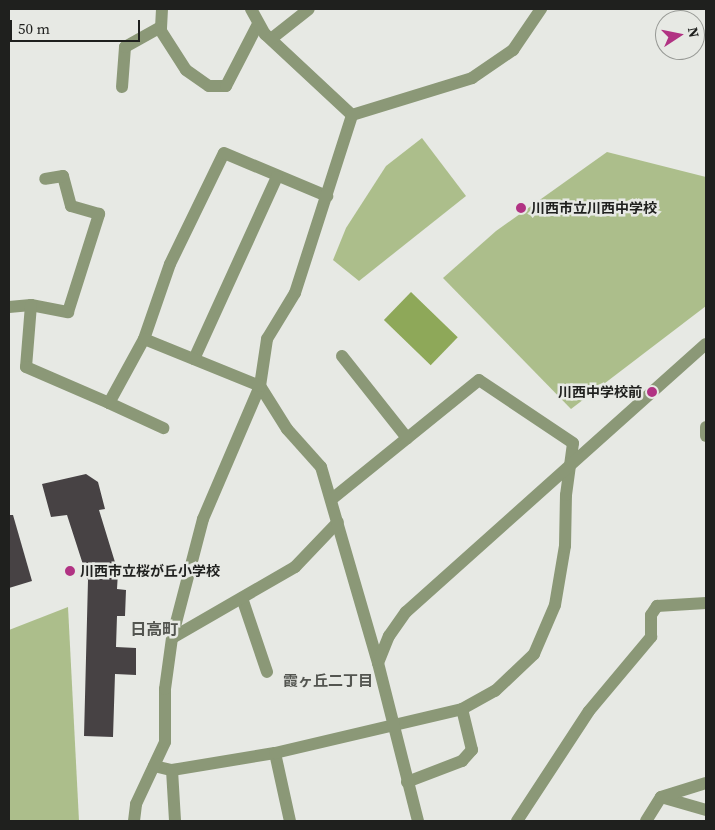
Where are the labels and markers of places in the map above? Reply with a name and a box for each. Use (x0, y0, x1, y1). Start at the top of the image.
place label: 川西市立川西中学校 (531, 200, 657, 216)
marker: 川西市立川西中学校 (515, 202, 527, 214)
place label: 川西中学校前 (558, 384, 642, 400)
marker: 川西中学校前 (646, 386, 658, 398)
place label: 川西市立桜が丘小学校 (80, 563, 220, 579)
marker: 川西市立桜が丘小学校 (64, 565, 76, 577)

